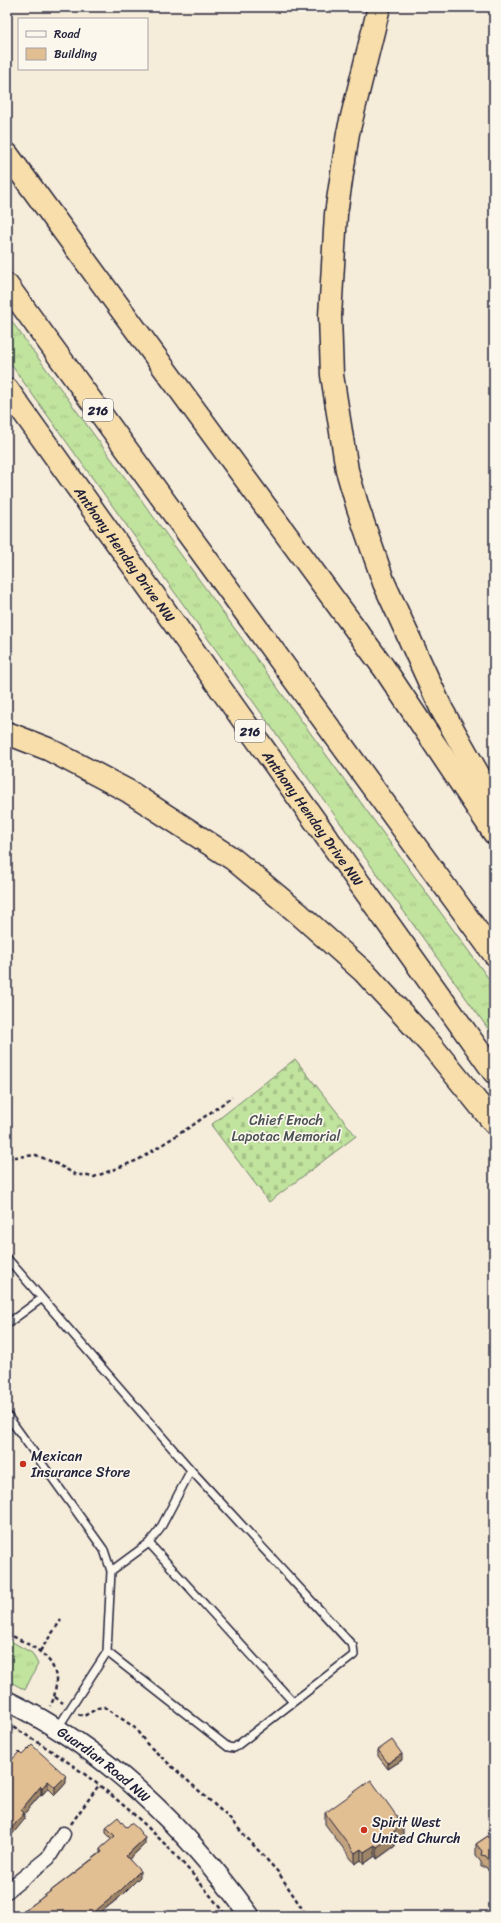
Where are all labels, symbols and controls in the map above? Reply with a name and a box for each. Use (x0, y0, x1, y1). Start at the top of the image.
legend (18, 18, 148, 70)
text: Road (54, 23, 81, 45)
text: Building (54, 43, 97, 65)
road number: 216 (83, 399, 113, 421)
street label: Anthony Henday Drive NW (67, 480, 182, 628)
road number: 216 (235, 720, 265, 742)
street label: Anthony Henday Drive NW (255, 744, 370, 892)
park label: Chief Enoch Lapotac Memorial (232, 1108, 341, 1149)
place label: Mexican Insurance Store (30, 1444, 130, 1485)
marker: Mexican Insurance Store (18, 1459, 28, 1469)
street label: Guardian Road NW (52, 1720, 156, 1809)
place label: Spirit West United Church (372, 1810, 461, 1851)
marker: Spirit West United Church (359, 1825, 369, 1835)

